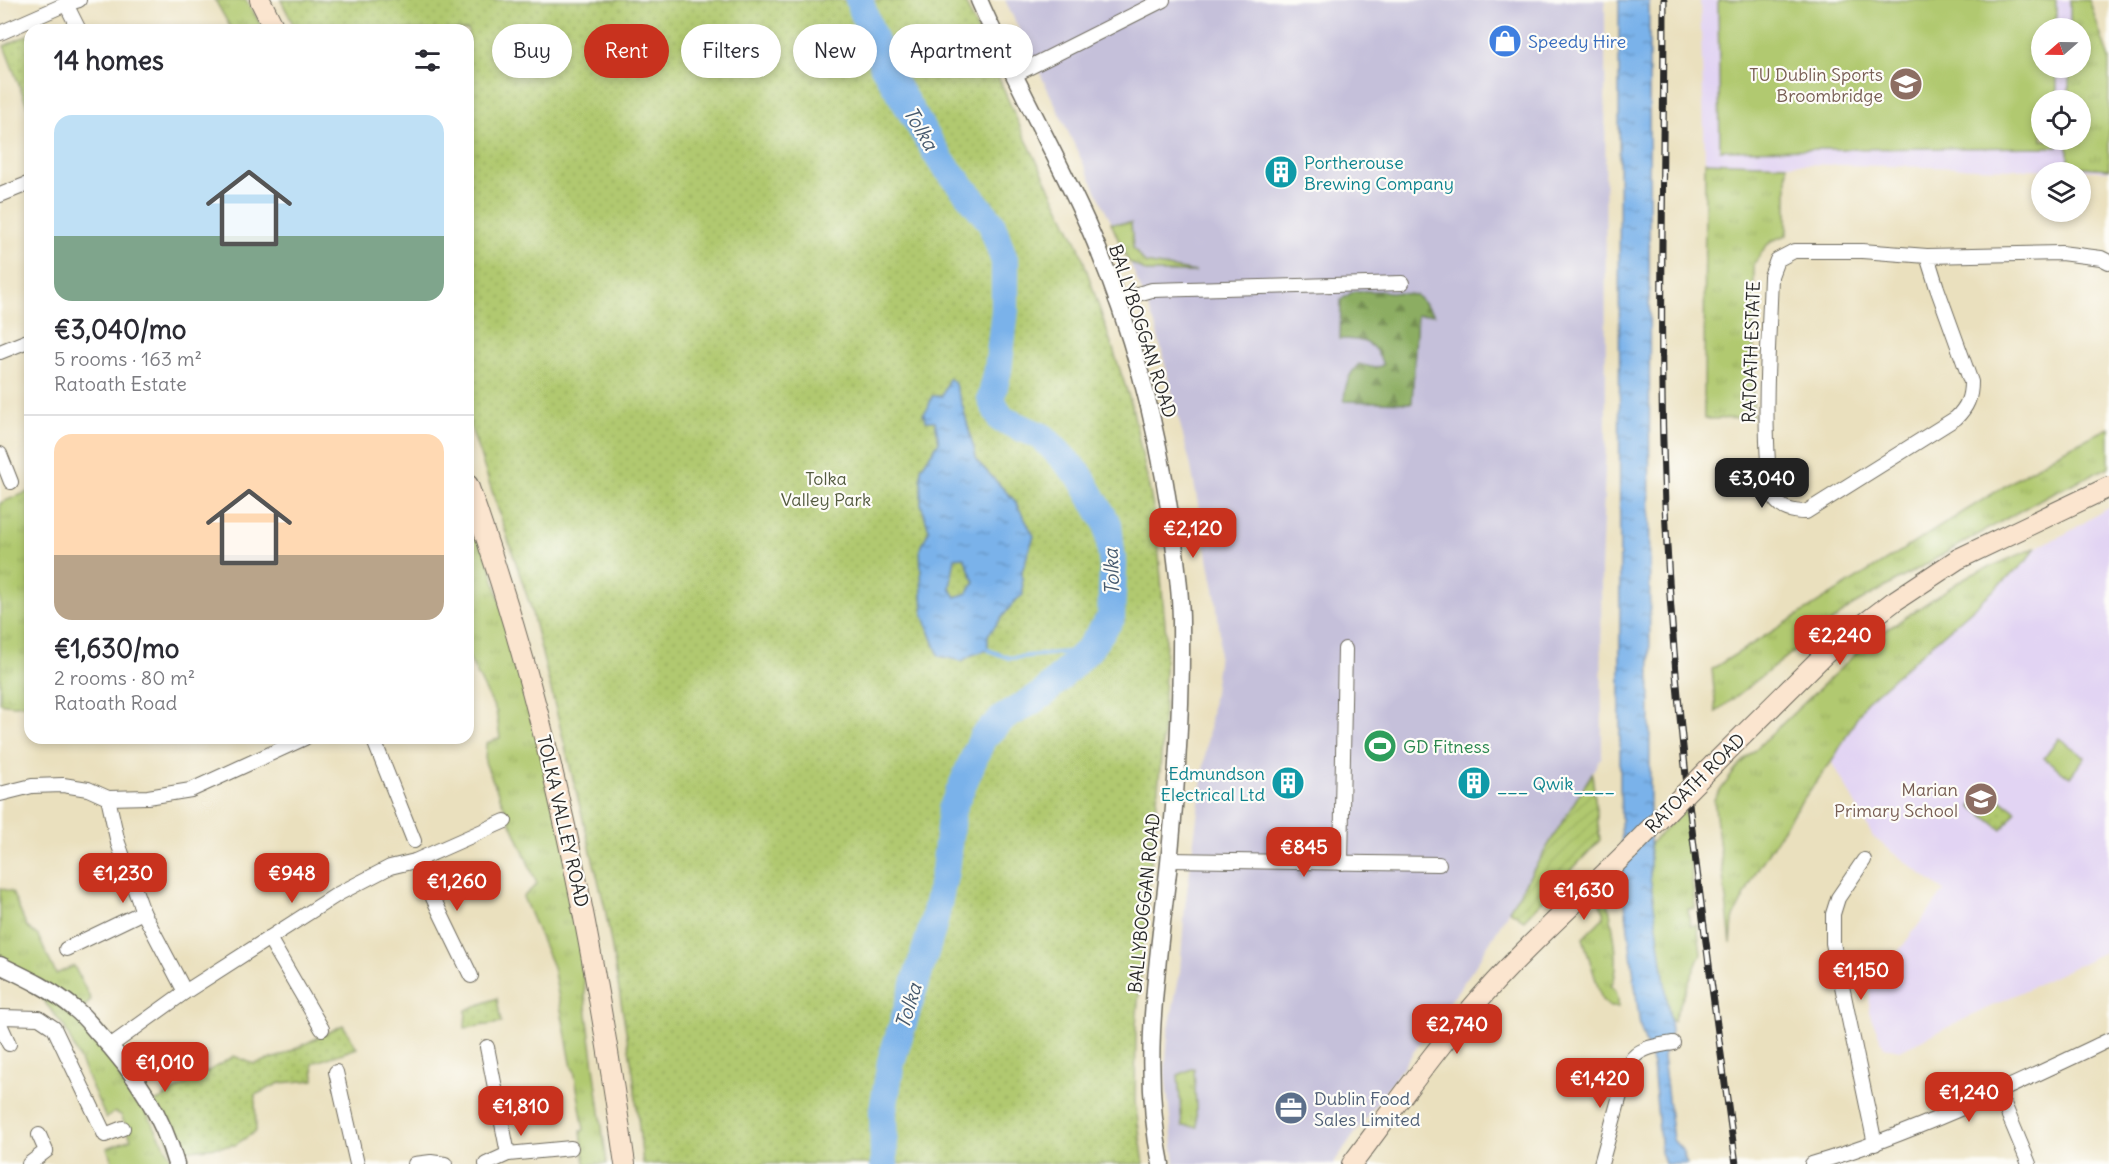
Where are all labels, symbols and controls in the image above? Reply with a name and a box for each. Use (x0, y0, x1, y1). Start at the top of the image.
north arrow (2031, 18, 2091, 78)
map controls (2031, 18, 2091, 222)
shop icon: Speedy Hire (1487, 23, 1523, 59)
chip: Buy (492, 24, 572, 78)
chip: Rent (584, 24, 669, 78)
chip: Filters (681, 24, 781, 78)
chip: New (793, 24, 877, 78)
chip: Apartment (889, 24, 1033, 78)
place label: Speedy Hire (1528, 30, 1626, 53)
text: 14 homes (54, 44, 164, 77)
icon: filters (411, 44, 444, 77)
place label: TU Dublin Sports Broombridge (1749, 63, 1883, 107)
school or university icon: TU Dublin Sports Broombridge (1888, 66, 1924, 102)
button: locate (2031, 90, 2091, 150)
water label: Tolka (898, 102, 944, 156)
place label: Portherouse Brewing Company (1304, 151, 1454, 195)
icon: home (195, 154, 303, 262)
building icon: Portherouse Brewing Company (1263, 154, 1299, 190)
button: layers (2031, 162, 2091, 222)
street label: BALLYBOGGAN ROAD (1104, 241, 1182, 421)
street label: RATOATH ESTATE (1737, 281, 1765, 423)
text: €3,040/mo (54, 313, 186, 346)
text: 5 rooms · 163 m² (54, 346, 202, 371)
text: Ratoath Estate (54, 371, 187, 396)
pin: €3,040 (1713, 458, 1811, 509)
text: €3,040 (1729, 465, 1795, 490)
park label: Tolka Valley Park (781, 467, 871, 511)
icon: home (195, 473, 303, 581)
pin: €2,120 (1144, 508, 1242, 559)
text: €2,120 (1163, 515, 1223, 540)
water label: Tolka (1098, 547, 1124, 596)
pin: €2,240 (1791, 615, 1889, 666)
text: €2,240 (1808, 622, 1872, 647)
text: €1,630/mo (54, 632, 179, 665)
text: 2 rooms · 80 m² (54, 665, 195, 690)
text: Ratoath Road (54, 690, 177, 715)
sports icon: GD Fitness (1362, 728, 1398, 764)
street label: RATOATH ROAD (1640, 728, 1750, 838)
street label: TOLKA VALLEY ROAD (532, 733, 594, 909)
place label: GD Fitness (1403, 735, 1490, 758)
place label: Edmundson Electrical Ltd (1160, 762, 1265, 806)
building icon: Edmundson Electrical Ltd (1270, 765, 1306, 801)
building icon: ___ Qwik____ (1456, 765, 1492, 801)
place label: ___ Qwik____ (1497, 772, 1615, 795)
place label: Marian Primary School (1834, 778, 1958, 822)
school or university icon: Marian Primary School (1963, 781, 1999, 817)
street label: BALLYBOGGAN ROAD (1123, 812, 1165, 994)
pin: €845 (1268, 827, 1340, 878)
text: €845 (1280, 834, 1328, 859)
pin: €1,230 (74, 853, 172, 904)
pin: €948 (256, 853, 328, 904)
text: €1,230 (93, 860, 153, 885)
text: €948 (268, 860, 316, 885)
pin: €1,260 (408, 861, 506, 912)
text: €1,260 (427, 868, 487, 893)
pin: €1,630 (1535, 870, 1633, 921)
text: €1,630 (1554, 877, 1614, 902)
pin: €1,150 (1812, 950, 1910, 1001)
text: €1,150 (1833, 957, 1889, 982)
water label: Tolka (889, 979, 927, 1032)
pin: €2,740 (1408, 1004, 1506, 1055)
text: €2,740 (1426, 1011, 1488, 1036)
pin: €1,010 (116, 1042, 214, 1093)
text: €1,010 (135, 1049, 195, 1074)
pin: €1,420 (1551, 1058, 1649, 1109)
text: €1,420 (1570, 1065, 1630, 1090)
pin: €1,240 (1920, 1072, 2018, 1123)
text: €1,240 (1939, 1079, 1999, 1104)
pin: €1,810 (472, 1086, 570, 1137)
place label: Dublin Food Sales Limited (1314, 1087, 1421, 1131)
office icon: Dublin Food Sales Limited (1273, 1090, 1309, 1126)
text: €1,810 (492, 1093, 550, 1118)

